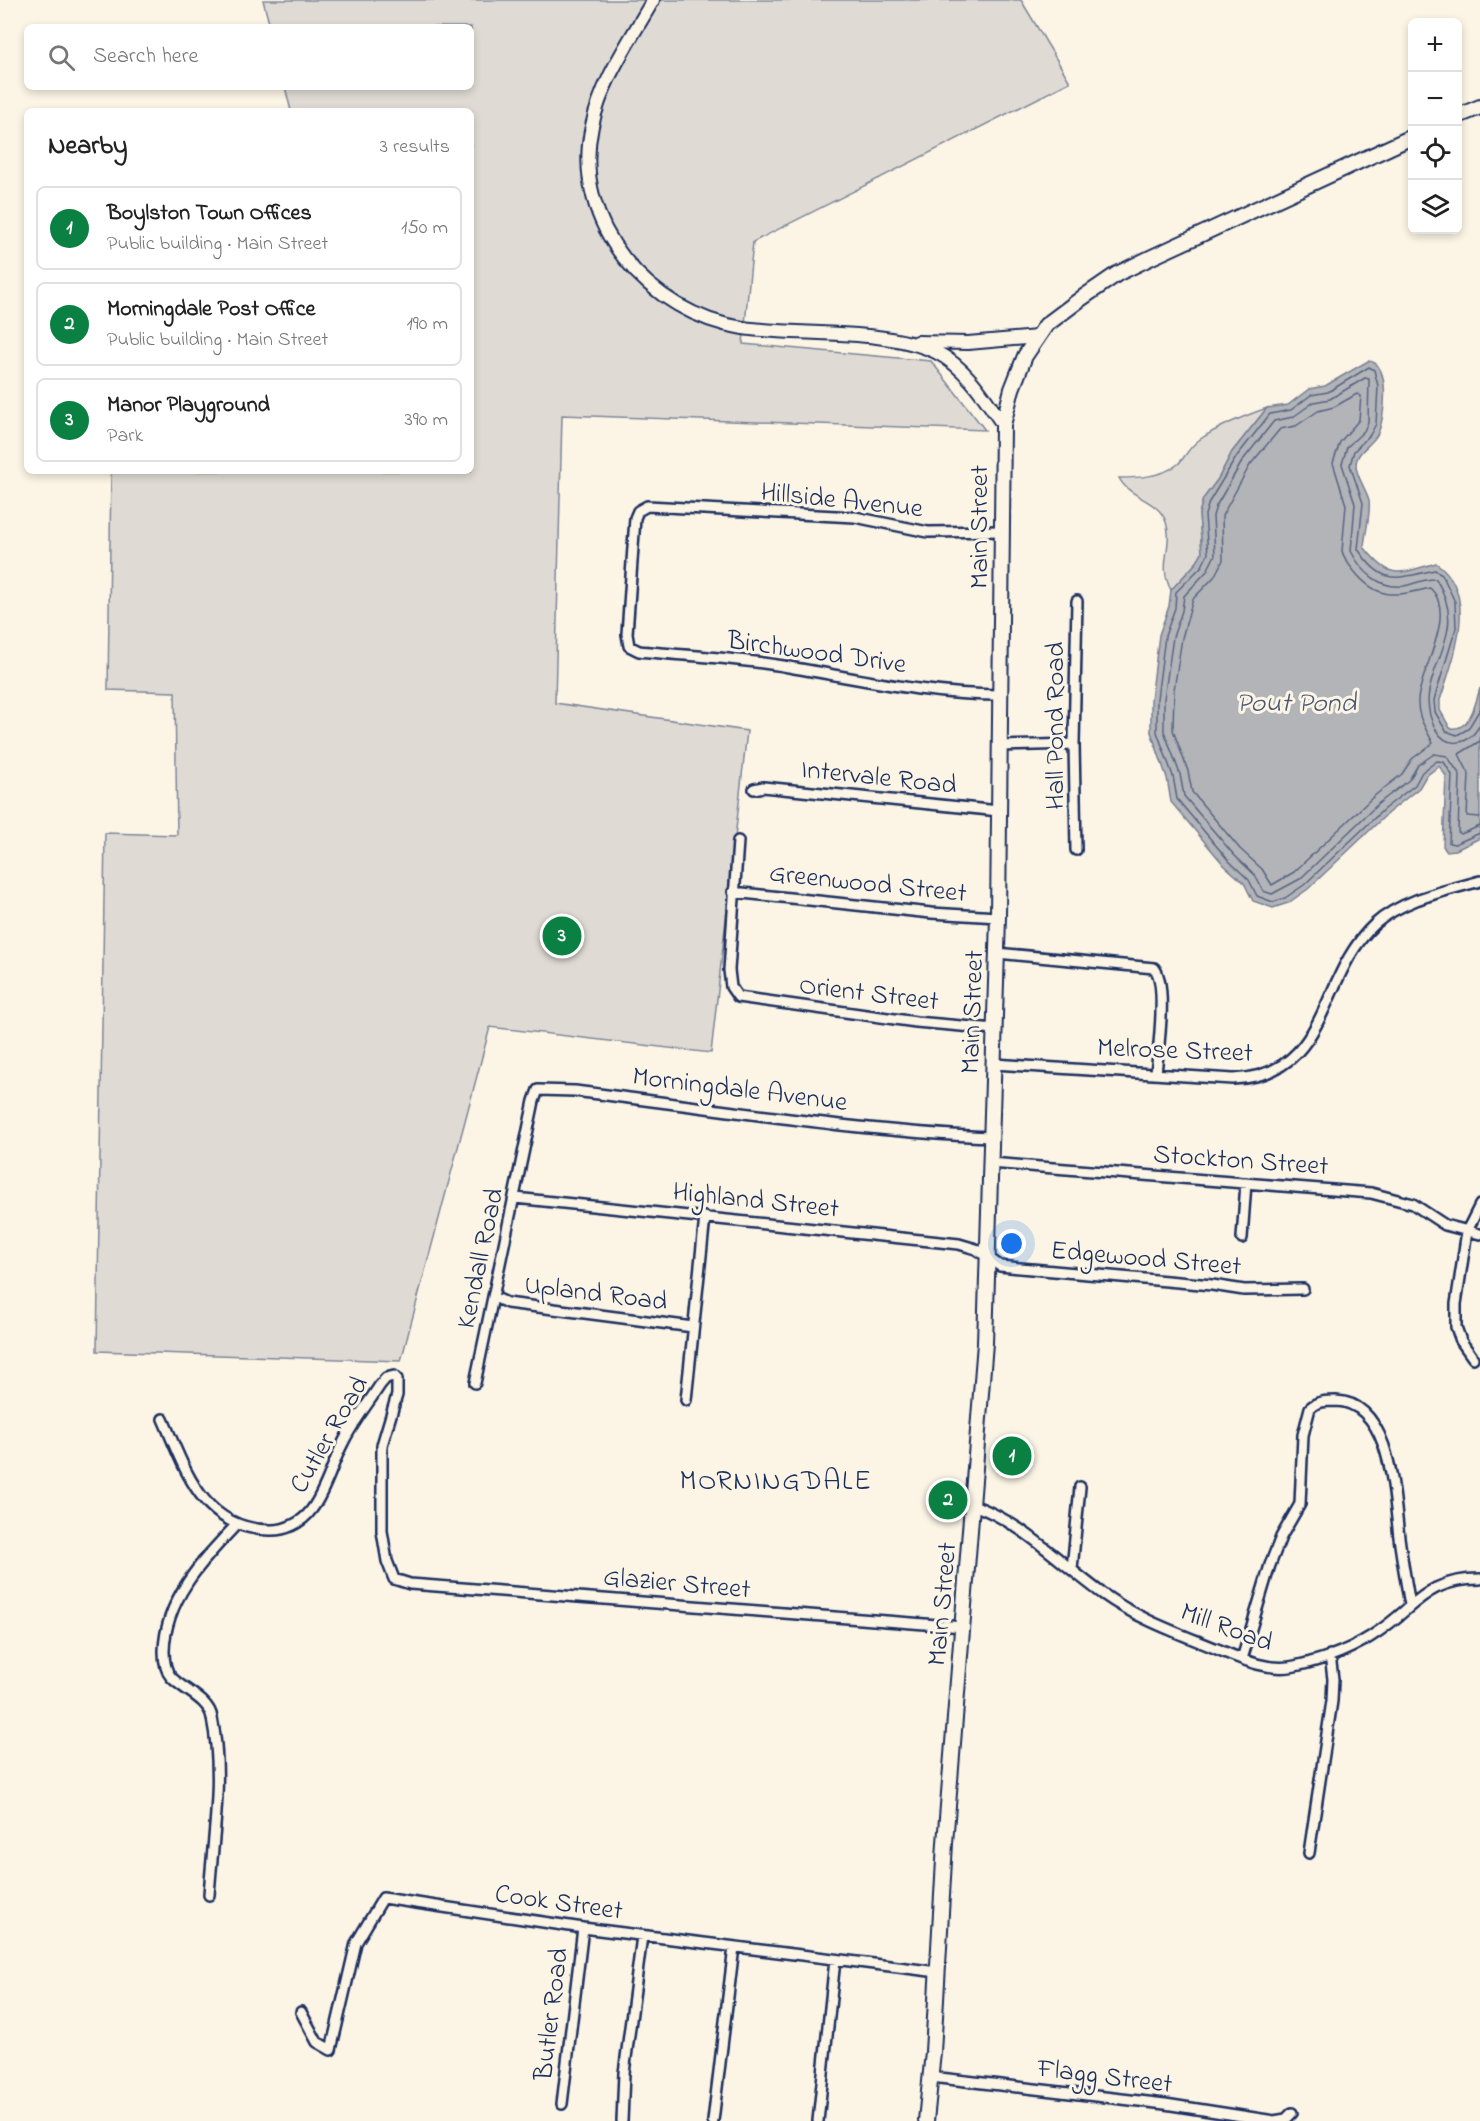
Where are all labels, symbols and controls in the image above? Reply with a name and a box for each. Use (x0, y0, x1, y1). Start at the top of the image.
map controls (1408, 18, 1462, 234)
button: + (1408, 18, 1462, 72)
search box (24, 24, 474, 90)
icon: search (45, 41, 78, 74)
text: Search here (93, 41, 198, 73)
button: − (1408, 72, 1462, 126)
button: locate (1408, 126, 1462, 180)
text: Nearby (48, 128, 127, 166)
text: 3 results (380, 133, 450, 162)
button: layers (1408, 180, 1462, 234)
text: Boylston Town Offices (107, 198, 312, 230)
text: 1 (66, 214, 73, 243)
text: 150 m (401, 214, 448, 243)
text: Public building · Main Street (107, 230, 328, 259)
text: Morningdale Post Office (107, 294, 315, 326)
text: 2 (65, 310, 74, 339)
text: 190 m (406, 310, 448, 339)
text: Public building · Main Street (107, 326, 328, 355)
text: Manor Playground (107, 390, 270, 422)
text: 3 (65, 406, 74, 435)
text: 390 m (405, 406, 448, 435)
text: Park (107, 422, 143, 451)
street label: Main Street (961, 465, 1000, 589)
street label: Hillside Avenue (759, 474, 926, 529)
street label: Birchwood Drive (724, 621, 909, 685)
street label: Hall Pond Road (1037, 642, 1076, 810)
water label: Pout Pond (1236, 684, 1357, 725)
street label: Intervale Road (799, 751, 959, 806)
street label: Greenwood Street (767, 855, 968, 914)
pin: 3 (542, 914, 582, 958)
street label: Main Street (952, 949, 995, 1075)
street label: Orient Street (797, 967, 941, 1022)
street label: Melrose Street (1096, 1029, 1254, 1074)
street label: Morningdale Avenue (630, 1058, 850, 1123)
street label: Stockton Street (1152, 1136, 1330, 1187)
street label: Highland Street (671, 1173, 841, 1230)
street label: Kendall Road (448, 1185, 515, 1332)
your location (997, 1229, 1026, 1258)
street label: Edgewood Street (1049, 1232, 1243, 1287)
street label: Upland Road (522, 1266, 670, 1323)
street label: Cutler Road (281, 1369, 379, 1501)
pin: 1 (992, 1434, 1032, 1478)
district label: MORNINGDALE (680, 1462, 872, 1503)
pin: 2 (928, 1478, 968, 1522)
street label: Main Street (919, 1541, 968, 1668)
street label: Glazier Street (602, 1559, 752, 1610)
street label: Mill Road (1174, 1594, 1278, 1663)
street label: Cook Street (492, 1875, 625, 1932)
street label: Butler Road (525, 1946, 580, 2084)
street label: Flagg Street (1034, 2050, 1174, 2105)

